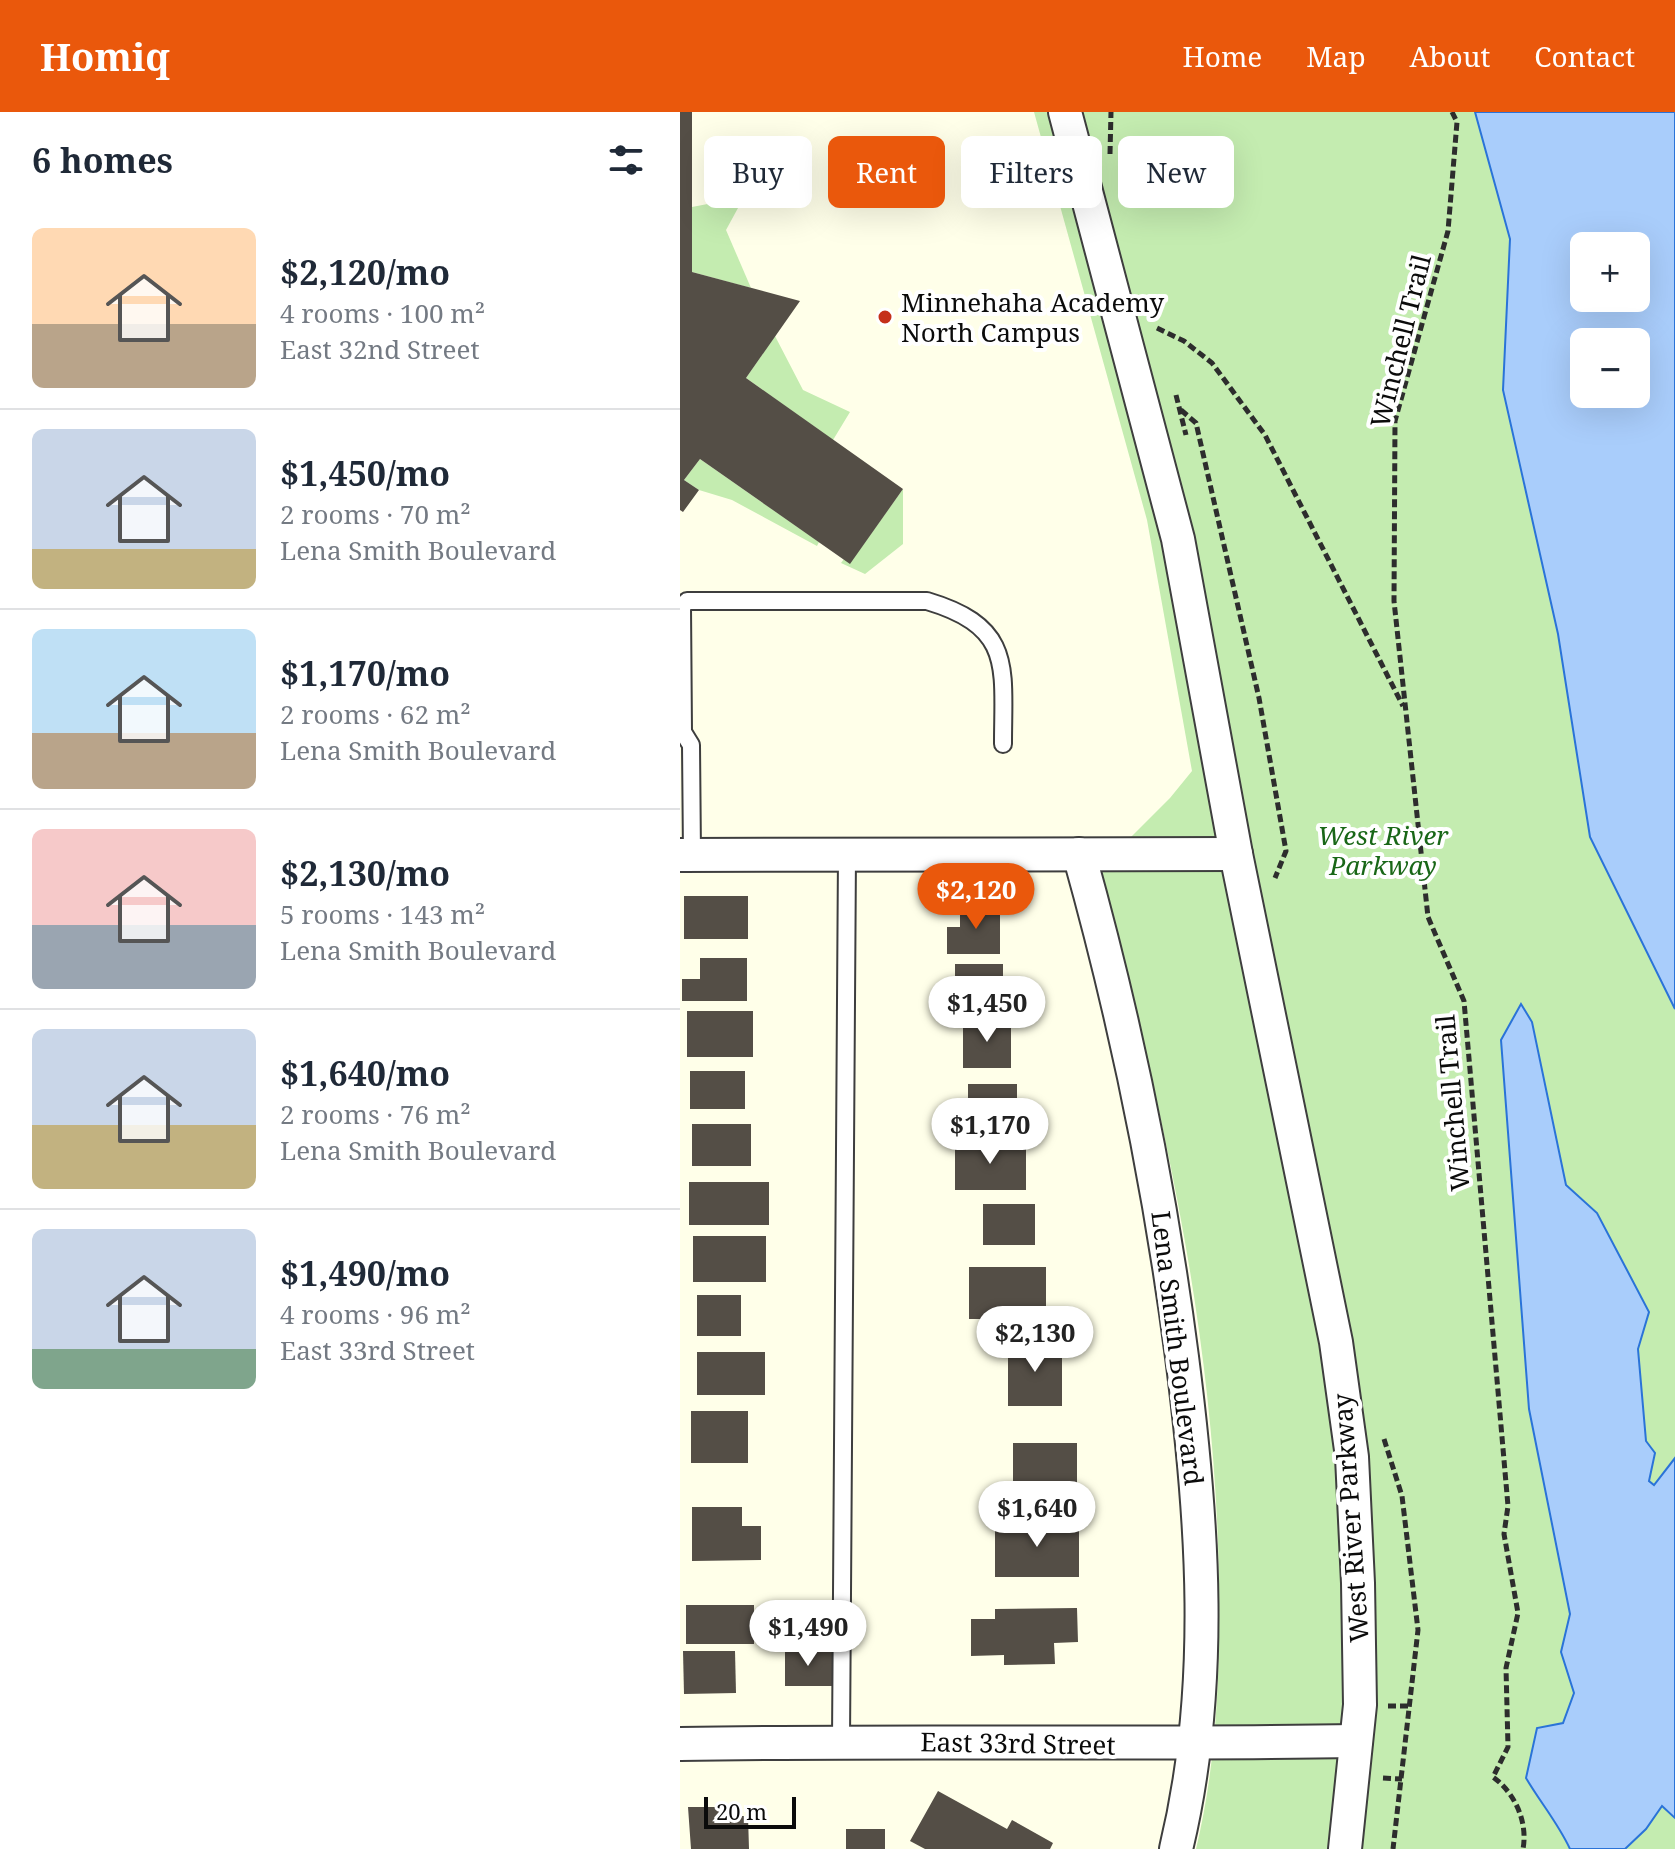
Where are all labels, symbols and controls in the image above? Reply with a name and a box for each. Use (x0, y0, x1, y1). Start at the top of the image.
text: Homiq (40, 30, 170, 82)
text: Home (1183, 37, 1262, 75)
text: Map (1306, 37, 1366, 75)
text: About (1410, 37, 1490, 75)
text: Contact (1534, 37, 1635, 75)
chip: Buy (704, 136, 812, 208)
chip: Rent (828, 136, 945, 208)
chip: Filters (961, 136, 1102, 208)
chip: New (1118, 136, 1234, 208)
text: 6 homes (32, 137, 173, 183)
icon: filters (604, 138, 648, 182)
map controls (1570, 232, 1650, 408)
button: + (1570, 232, 1650, 312)
text: $2,120/mo (280, 249, 450, 295)
street label: Winchell Trail (1361, 251, 1439, 431)
icon: home (96, 260, 192, 356)
place label: Minnehaha Academy North Campus (901, 284, 1164, 350)
text: 4 rooms · 100 m² (280, 295, 485, 331)
marker: Minnehaha Academy North Campus (876, 308, 894, 326)
button: − (1570, 328, 1650, 408)
text: East 32nd Street (280, 331, 480, 367)
text: $1,450/mo (280, 450, 450, 496)
icon: home (96, 461, 192, 557)
text: 2 rooms · 70 m² (280, 496, 471, 532)
text: Lena Smith Boulevard (280, 532, 556, 568)
text: $1,170/mo (280, 650, 450, 696)
icon: home (96, 661, 192, 757)
text: 2 rooms · 62 m² (280, 696, 471, 732)
text: Lena Smith Boulevard (280, 732, 556, 768)
park label: West River Parkway (1318, 817, 1449, 883)
text: $2,130/mo (280, 850, 450, 896)
icon: home (96, 861, 192, 957)
pin: $2,120 (911, 863, 1041, 931)
text: $2,120 (935, 871, 1017, 907)
text: 5 rooms · 143 m² (280, 896, 485, 932)
text: Lena Smith Boulevard (280, 932, 556, 968)
pin: $1,450 (922, 976, 1052, 1044)
text: $1,450 (946, 984, 1028, 1020)
street label: Winchell Trail (1426, 1013, 1478, 1193)
text: $1,640/mo (280, 1050, 450, 1096)
icon: home (96, 1061, 192, 1157)
text: 2 rooms · 76 m² (280, 1096, 471, 1132)
pin: $1,170 (925, 1098, 1055, 1166)
text: $1,170 (949, 1106, 1031, 1142)
text: Lena Smith Boulevard (280, 1132, 556, 1168)
street label: Lena Smith Boulevard (1143, 1209, 1213, 1487)
text: $1,490/mo (280, 1250, 450, 1296)
icon: home (96, 1261, 192, 1357)
text: 4 rooms · 96 m² (280, 1296, 471, 1332)
pin: $2,130 (970, 1306, 1100, 1374)
text: $2,130 (994, 1314, 1076, 1350)
text: East 33rd Street (280, 1332, 475, 1368)
street label: West River Parkway (1323, 1392, 1377, 1644)
pin: $1,640 (972, 1481, 1102, 1549)
text: $1,640 (996, 1489, 1078, 1525)
pin: $1,490 (743, 1600, 873, 1668)
text: $1,490 (767, 1608, 849, 1644)
street label: East 33rd Street (920, 1723, 1116, 1763)
scale bar (704, 1793, 796, 1829)
text: 20 m (716, 1796, 767, 1826)

